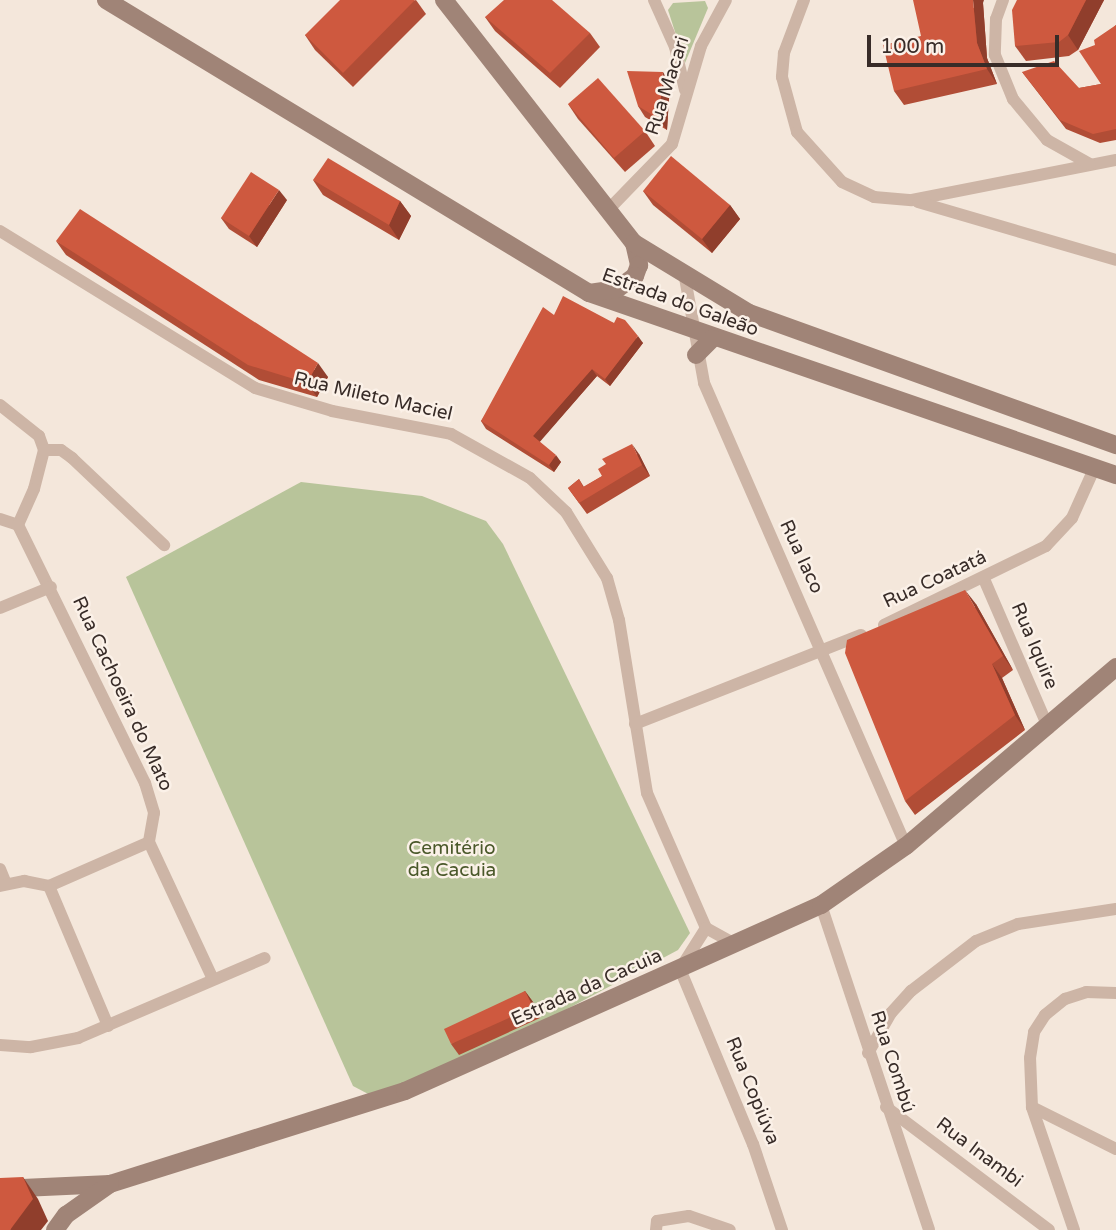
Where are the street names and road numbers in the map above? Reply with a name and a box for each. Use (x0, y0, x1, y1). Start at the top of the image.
street label: Rua Macari (641, 34, 695, 138)
street label: Estrada do Galeão (599, 264, 761, 342)
street label: Rua Mileto Maciel (291, 368, 455, 426)
street label: Rua Iaco (774, 517, 828, 597)
street label: Rua Coatatá (880, 546, 990, 614)
street label: Rua Cachoeira do Mato (67, 593, 177, 795)
street label: Rua Iquire (1006, 599, 1062, 693)
street label: Estrada da Cacuia (508, 945, 666, 1031)
street label: Rua Combú (865, 1008, 919, 1116)
street label: Rua Copiúva (720, 1034, 784, 1148)
street label: Rua Inambi (931, 1113, 1027, 1193)

